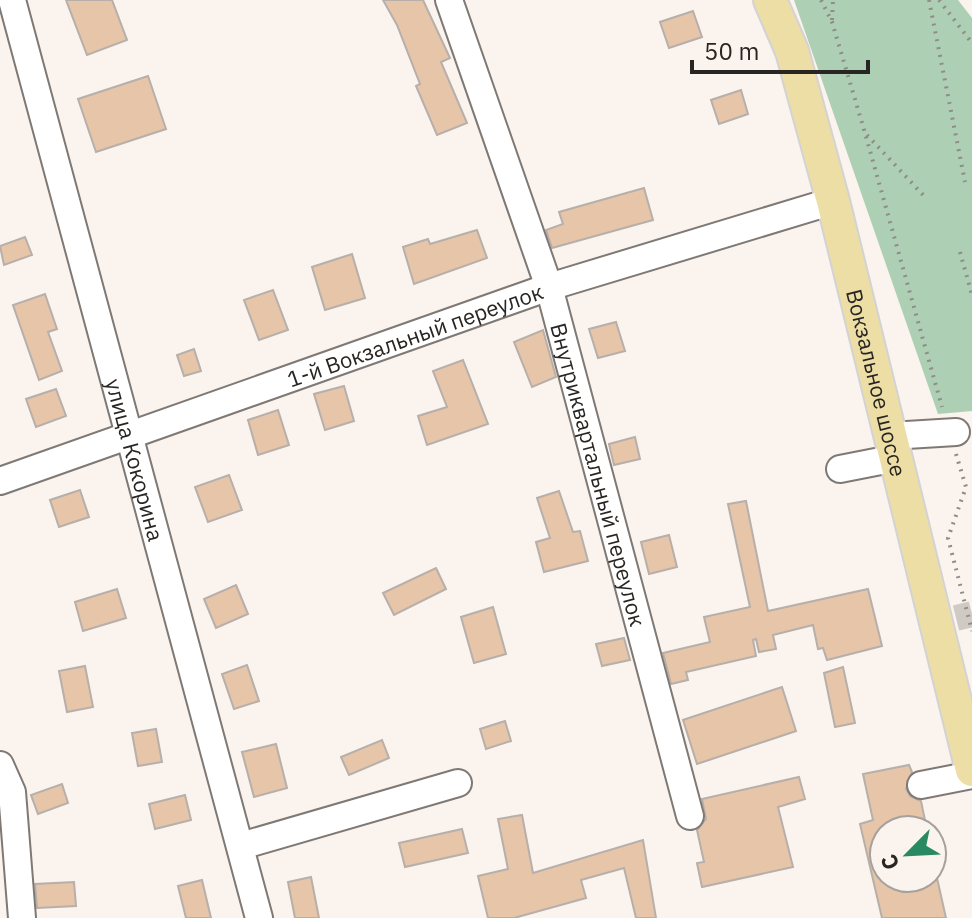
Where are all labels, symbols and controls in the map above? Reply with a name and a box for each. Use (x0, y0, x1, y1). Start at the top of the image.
scale bar (692, 24, 868, 74)
text: 50 m (704, 35, 759, 67)
street label: 1-й Вокзальный переулок (283, 276, 547, 393)
street label: Вокзальное шоссе (841, 286, 914, 479)
street label: Внутриквартальный переулок (545, 320, 653, 629)
street label: улица Кокорина (100, 375, 171, 544)
north arrow (868, 814, 948, 894)
text: С (873, 850, 905, 875)

